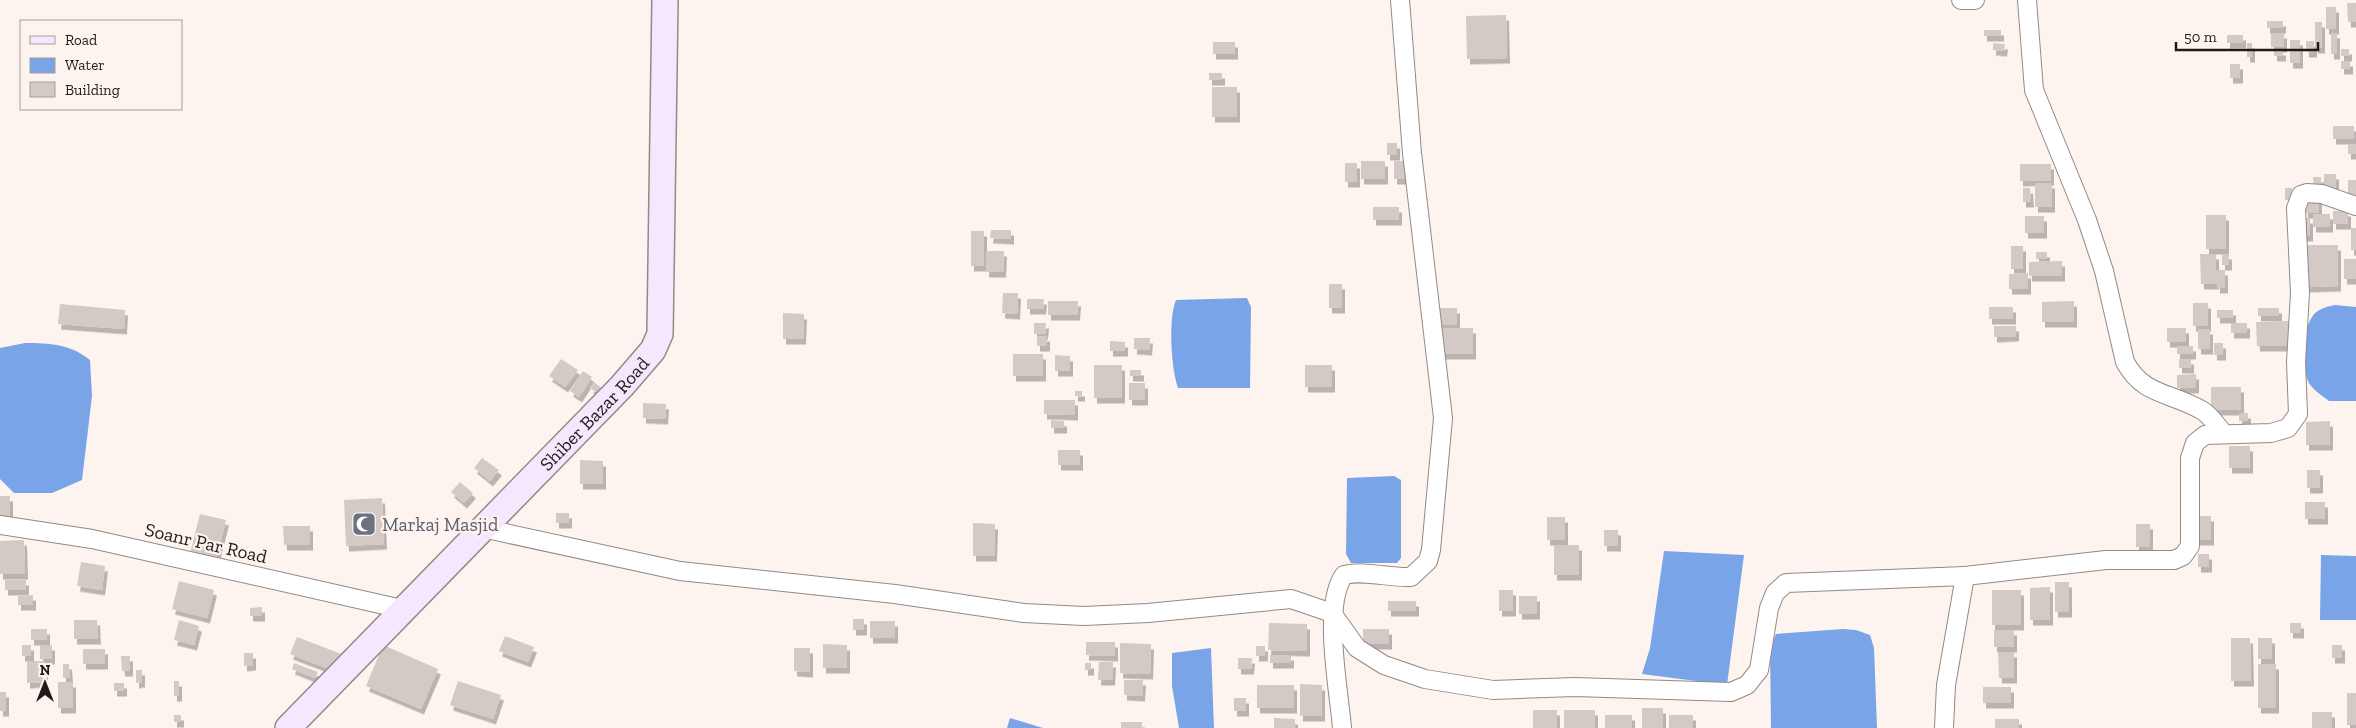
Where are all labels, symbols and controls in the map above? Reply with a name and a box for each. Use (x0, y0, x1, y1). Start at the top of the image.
legend (20, 20, 182, 110)
scale bar (2176, 20, 2318, 52)
text: 50 m (2184, 28, 2217, 46)
text: Road (65, 31, 98, 49)
text: Water (65, 56, 105, 74)
text: Building (65, 81, 120, 99)
street label: Shiber Bazar Road (535, 351, 654, 475)
mosque icon: Markaj Masjid (351, 511, 377, 537)
place label: Markaj Masjid (382, 513, 499, 536)
street label: Soanr Par Road (143, 518, 270, 568)
north arrow (20, 658, 70, 708)
text: N (40, 662, 51, 679)

